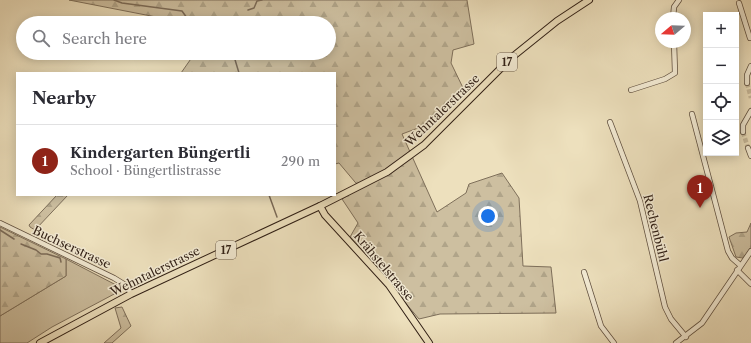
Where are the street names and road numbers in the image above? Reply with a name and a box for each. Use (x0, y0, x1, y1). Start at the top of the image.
road number: 17 (497, 53, 517, 71)
street label: Wehntalerstrasse (401, 70, 483, 150)
street label: Rechenbühl (640, 193, 672, 264)
street label: Buchserstrasse (31, 222, 114, 272)
street label: Krähstelstrasse (351, 228, 417, 304)
road number: 17 (216, 241, 236, 259)
street label: Wehntalerstrasse (107, 243, 202, 300)

